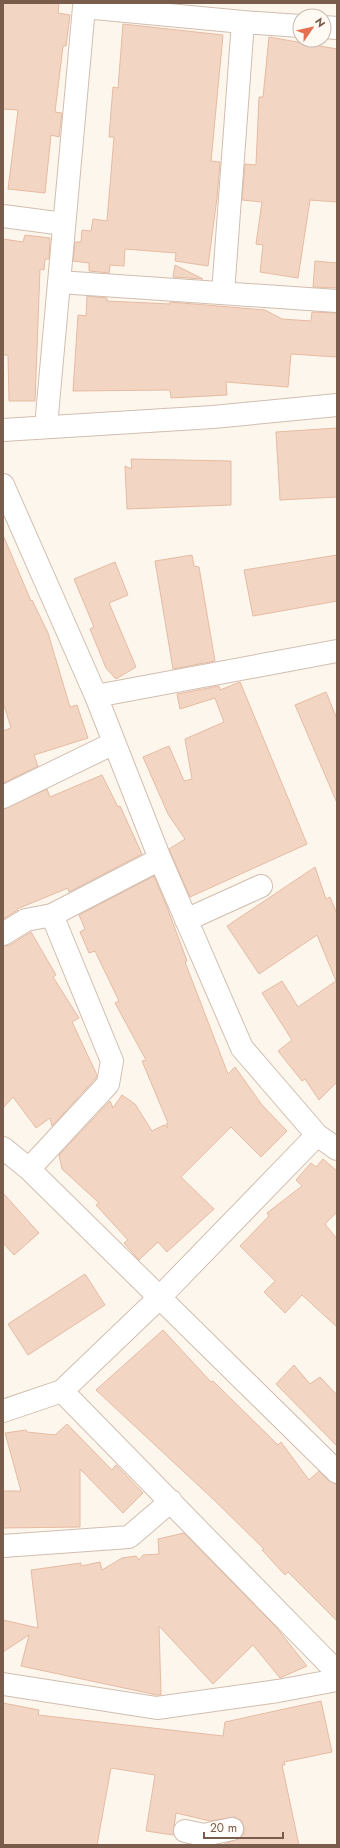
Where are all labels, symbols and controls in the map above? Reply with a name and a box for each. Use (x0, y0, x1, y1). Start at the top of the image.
north arrow (292, 8, 332, 48)
text: N (311, 14, 329, 31)
scale bar (204, 1814, 283, 1840)
text: 20 m (210, 1819, 237, 1837)

